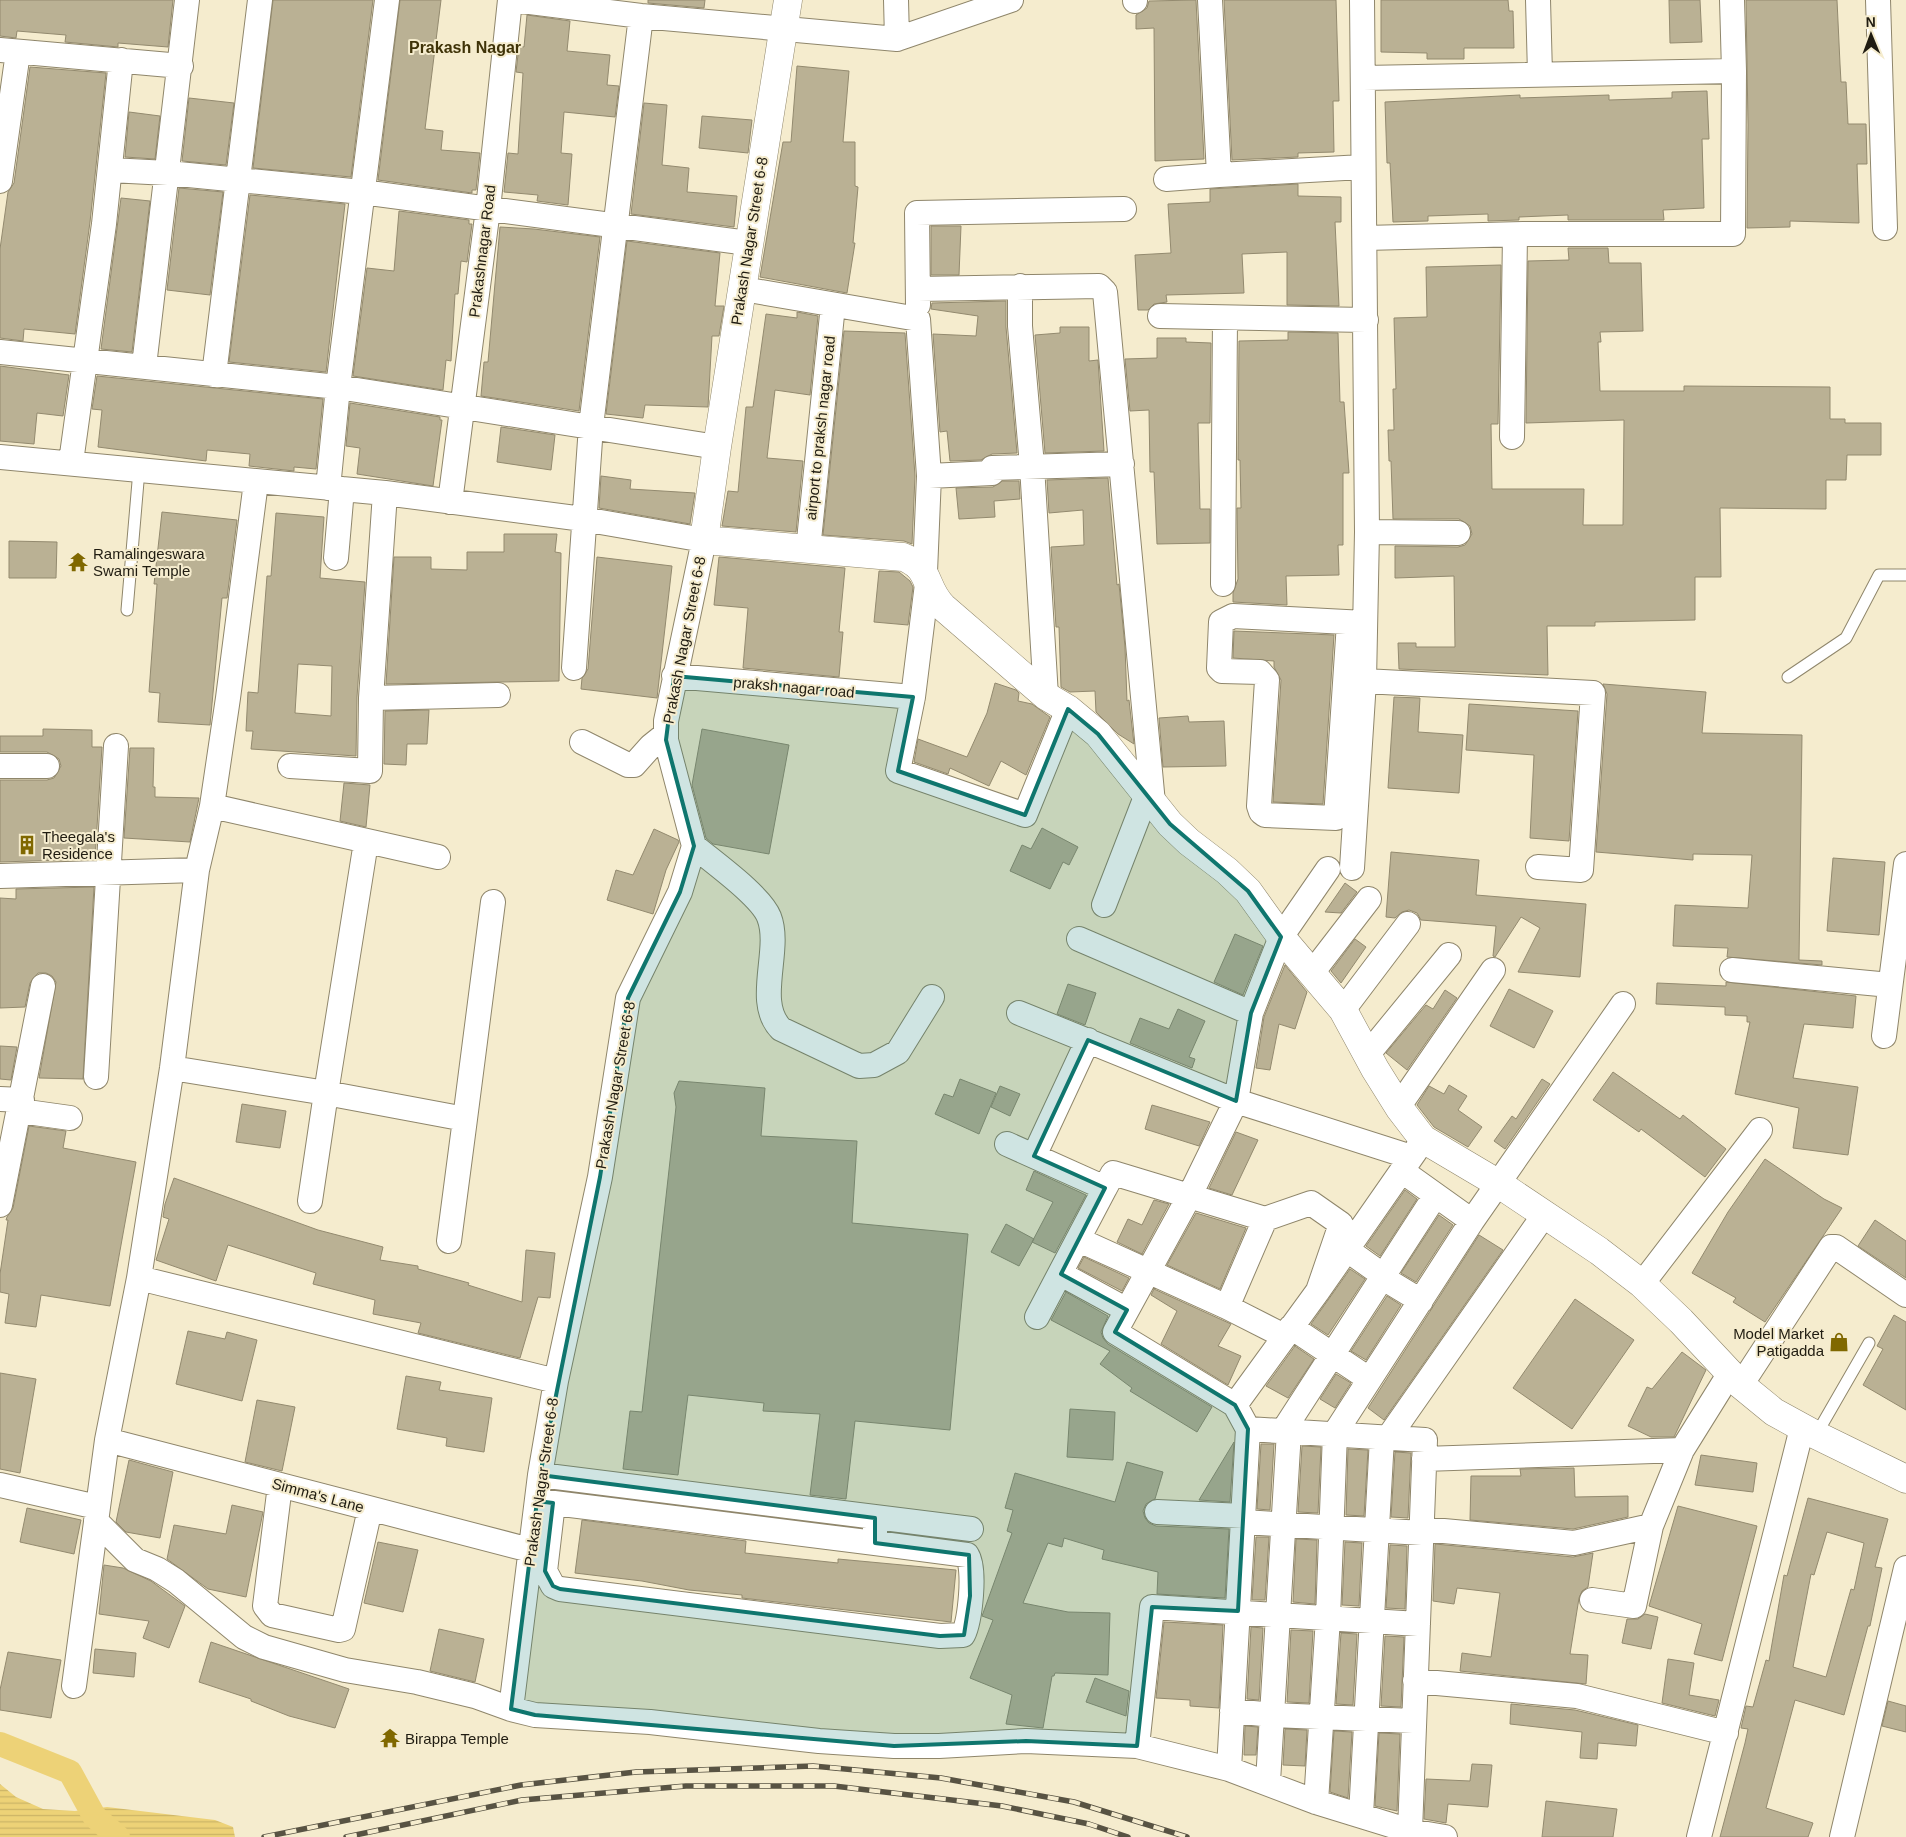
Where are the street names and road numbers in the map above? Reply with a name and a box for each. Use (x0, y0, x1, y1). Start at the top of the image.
street label: Prakash Nagar Street 6-8 (727, 156, 771, 326)
street label: Prakashnagar Road (465, 184, 499, 318)
street label: airport to praksh nagar road (802, 335, 838, 521)
street label: Prakash Nagar Street 6-8 (659, 555, 709, 725)
street label: praksh nagar road (733, 673, 855, 701)
street label: Prakash Nagar Street 6-8 (592, 1000, 638, 1170)
street label: Prakash Nagar Street 6-8 (521, 1397, 561, 1567)
street label: Simma's Lane (270, 1475, 366, 1515)

